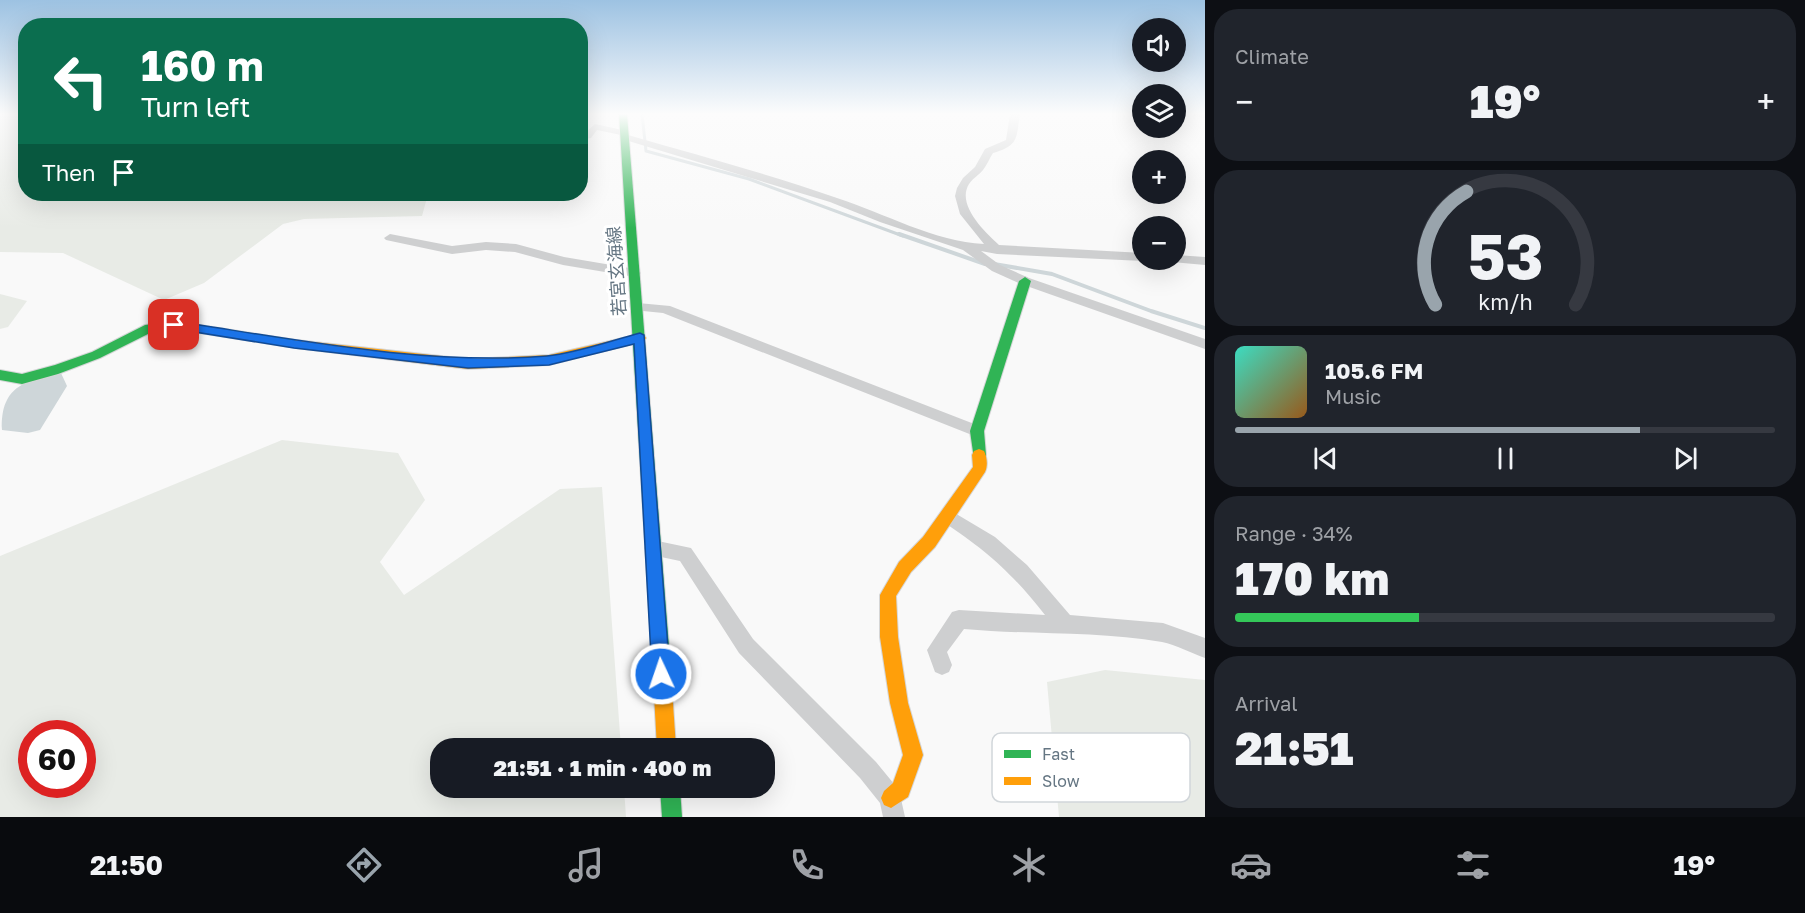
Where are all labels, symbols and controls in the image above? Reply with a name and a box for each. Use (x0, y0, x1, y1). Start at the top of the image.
map controls (1132, 18, 1186, 270)
button: sound (1132, 18, 1186, 72)
text: 160 m (141, 40, 264, 90)
icon: left (42, 42, 120, 120)
text: Climate (1235, 44, 1309, 68)
text: 19° (1470, 74, 1540, 128)
text: − (1235, 82, 1253, 121)
text: + (1757, 82, 1775, 121)
button: layers (1132, 84, 1186, 138)
text: Turn left (141, 91, 250, 123)
button: + (1132, 150, 1186, 204)
icon: arrive (107, 156, 140, 189)
text: Then (42, 159, 95, 186)
button: − (1132, 216, 1186, 270)
text: 53 (1467, 218, 1543, 293)
street label: 若宮玄海線 (602, 225, 630, 317)
text: km/h (1478, 289, 1532, 315)
pin (148, 299, 199, 350)
icon: arrive (157, 308, 190, 341)
text: 105.6 FM (1325, 357, 1423, 384)
text: Music (1325, 384, 1381, 408)
icon: previous (1309, 442, 1342, 475)
icon: pause (1489, 442, 1522, 475)
icon: next (1669, 442, 1702, 475)
text: Range · 34% (1235, 521, 1353, 545)
text: 170 km (1235, 551, 1390, 605)
position arrow (629, 642, 693, 706)
text: Arrival (1235, 691, 1298, 715)
speed limit sign: 60 (18, 720, 96, 798)
text: 21:51 (1235, 721, 1354, 775)
legend (992, 733, 1190, 802)
text: Fast (1042, 744, 1075, 764)
text: 21:51 · 1 min · 400 m (493, 754, 712, 781)
text: Slow (1042, 771, 1080, 791)
icon: directions (343, 844, 385, 886)
icon: music (565, 844, 607, 886)
icon: phone (786, 844, 828, 886)
icon: climate (1008, 844, 1050, 886)
icon: car (1230, 844, 1272, 886)
icon: filters (1452, 844, 1494, 886)
text: 21:50 (90, 849, 163, 881)
text: 19° (1673, 849, 1715, 881)

